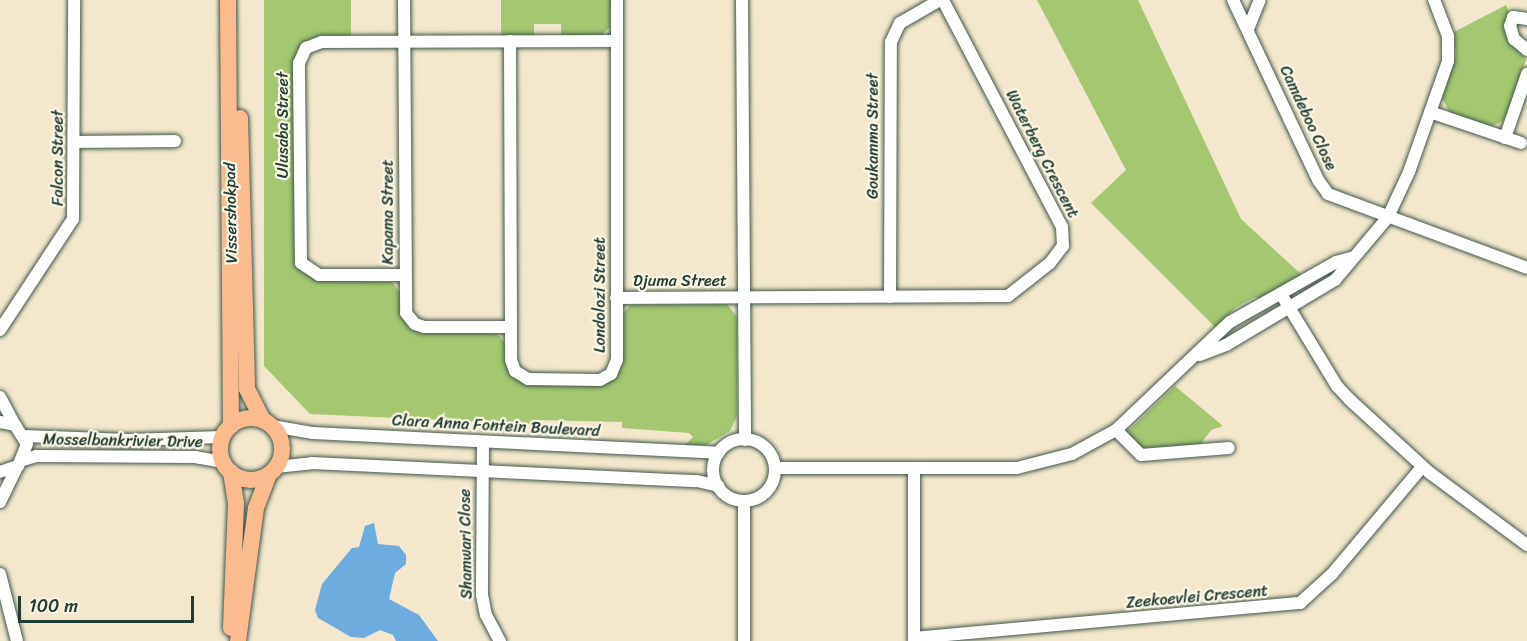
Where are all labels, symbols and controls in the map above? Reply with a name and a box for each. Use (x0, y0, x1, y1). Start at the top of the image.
street label: Camdeboo Close (1275, 62, 1341, 174)
street label: Ulusaba Street (273, 72, 293, 178)
street label: Goukamma Street (863, 73, 883, 199)
street label: Waterberg Crescent (1001, 87, 1083, 221)
street label: Falcon Street (48, 110, 68, 206)
street label: Kapama Street (378, 159, 398, 265)
street label: Vissershokpad (221, 163, 241, 263)
street label: Londolozi Street (590, 237, 610, 353)
street label: Djuma Street (633, 271, 727, 291)
street label: Clara Anna Fontein Boulevard (391, 411, 601, 441)
street label: Mosselbankrivier Drive (43, 430, 203, 452)
street label: Shamwari Close (455, 488, 477, 600)
street label: Zeekoevlei Crescent (1125, 581, 1269, 613)
scale bar (21, 584, 196, 622)
text: 100 m (29, 590, 78, 622)

